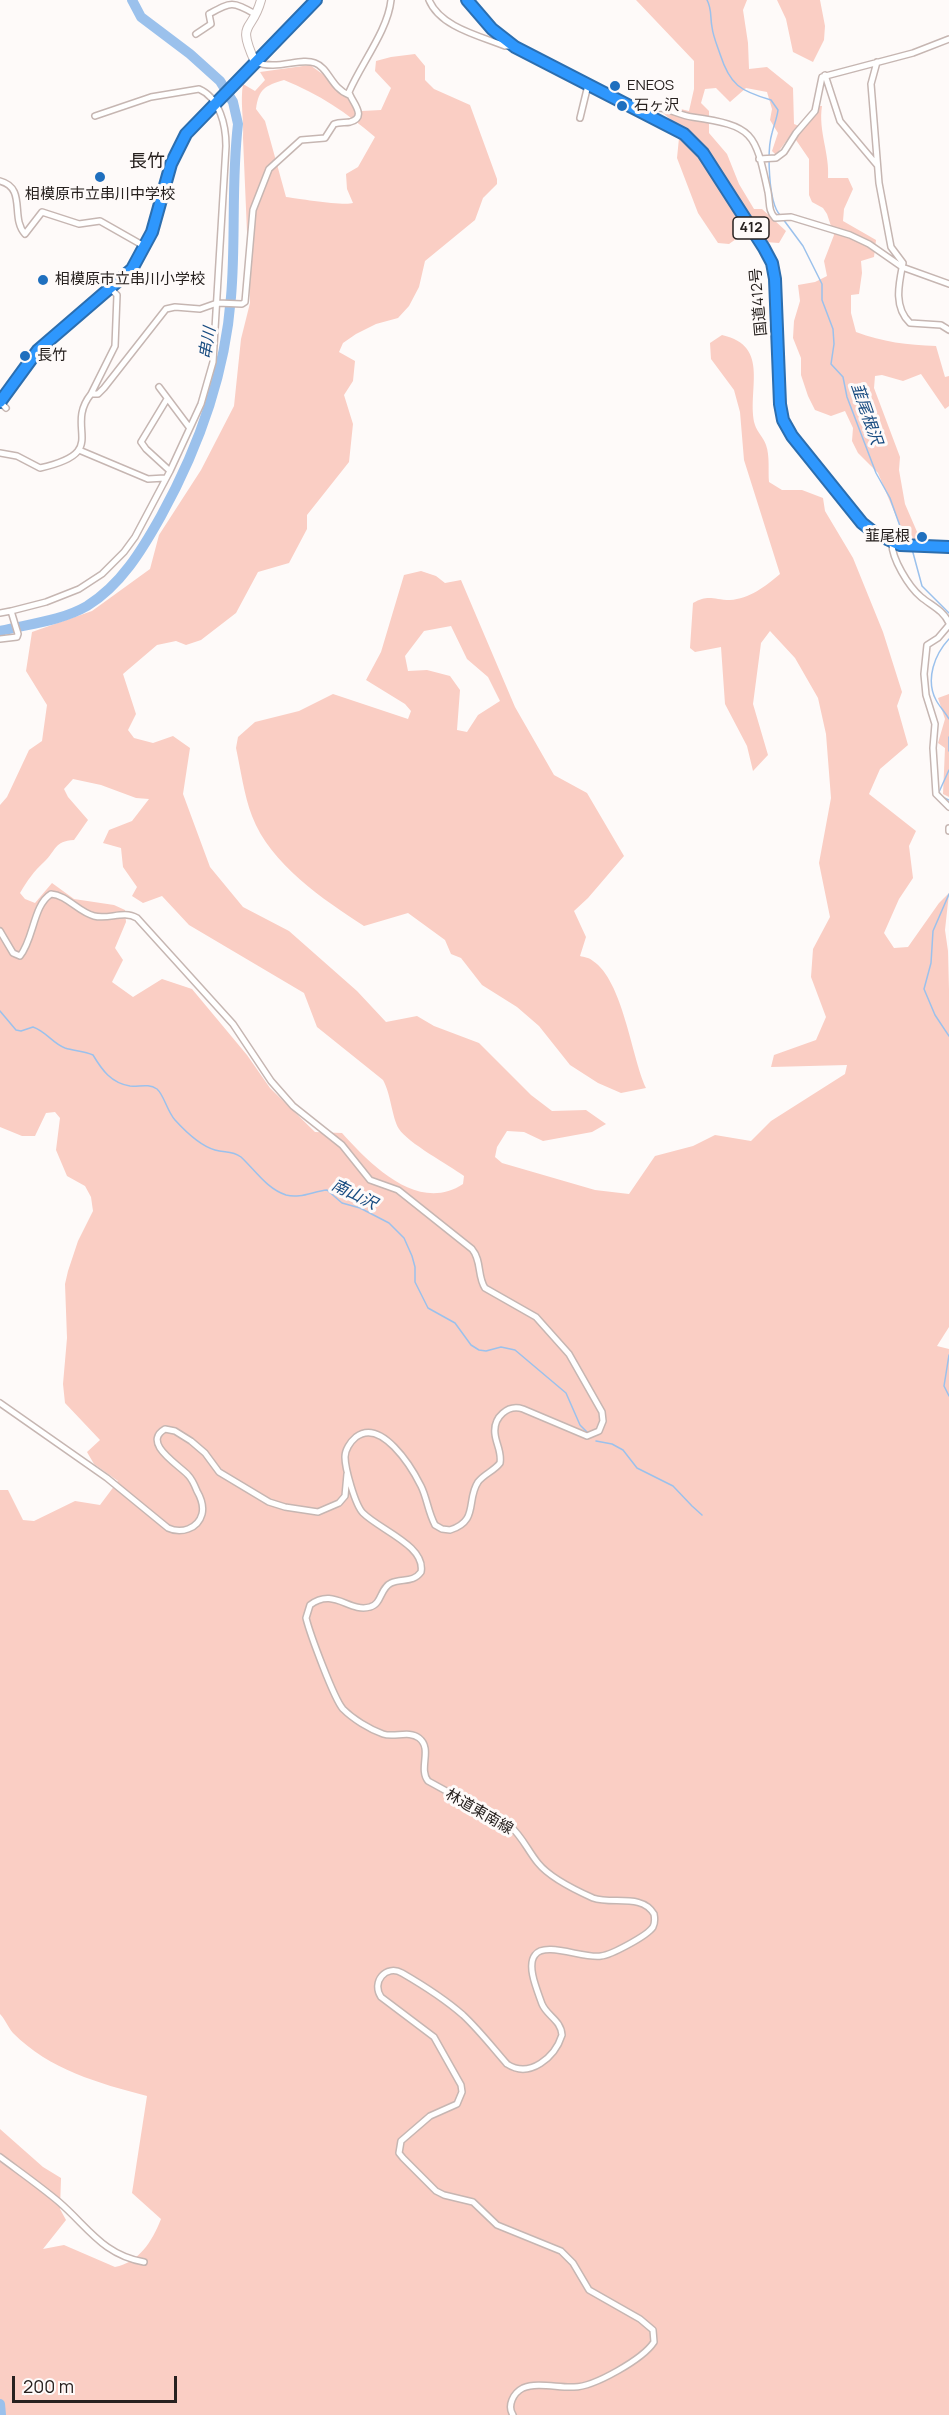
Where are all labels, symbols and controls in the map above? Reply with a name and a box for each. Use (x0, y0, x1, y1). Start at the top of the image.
place label: ENEOS (627, 77, 674, 95)
marker: ENEOS (608, 79, 622, 93)
place label: 石ヶ沢 (634, 97, 679, 115)
marker: 石ヶ沢 (615, 99, 629, 113)
district label: 長竹 (129, 151, 165, 173)
marker: 相模原市立串川中学校 (93, 170, 107, 184)
place label: 相模原市立串川中学校 (25, 186, 175, 204)
road number: 412 (733, 217, 769, 239)
street label: 国道412号 (747, 267, 771, 337)
place label: 相模原市立串川小学校 (55, 271, 205, 289)
marker: 相模原市立串川小学校 (36, 273, 50, 287)
water label: 串川 (196, 326, 220, 360)
place label: 長竹 (37, 347, 67, 365)
marker: 長竹 (18, 349, 32, 363)
water label: 韮尾根沢 (847, 381, 885, 447)
place label: 韮尾根 (865, 528, 910, 546)
marker: 韮尾根 (915, 530, 929, 544)
water label: 南山沢 (328, 1176, 380, 1214)
street label: 林道東南線 (442, 1785, 516, 1839)
scale bar (15, 2364, 180, 2402)
text: 200 m (23, 2374, 74, 2398)

